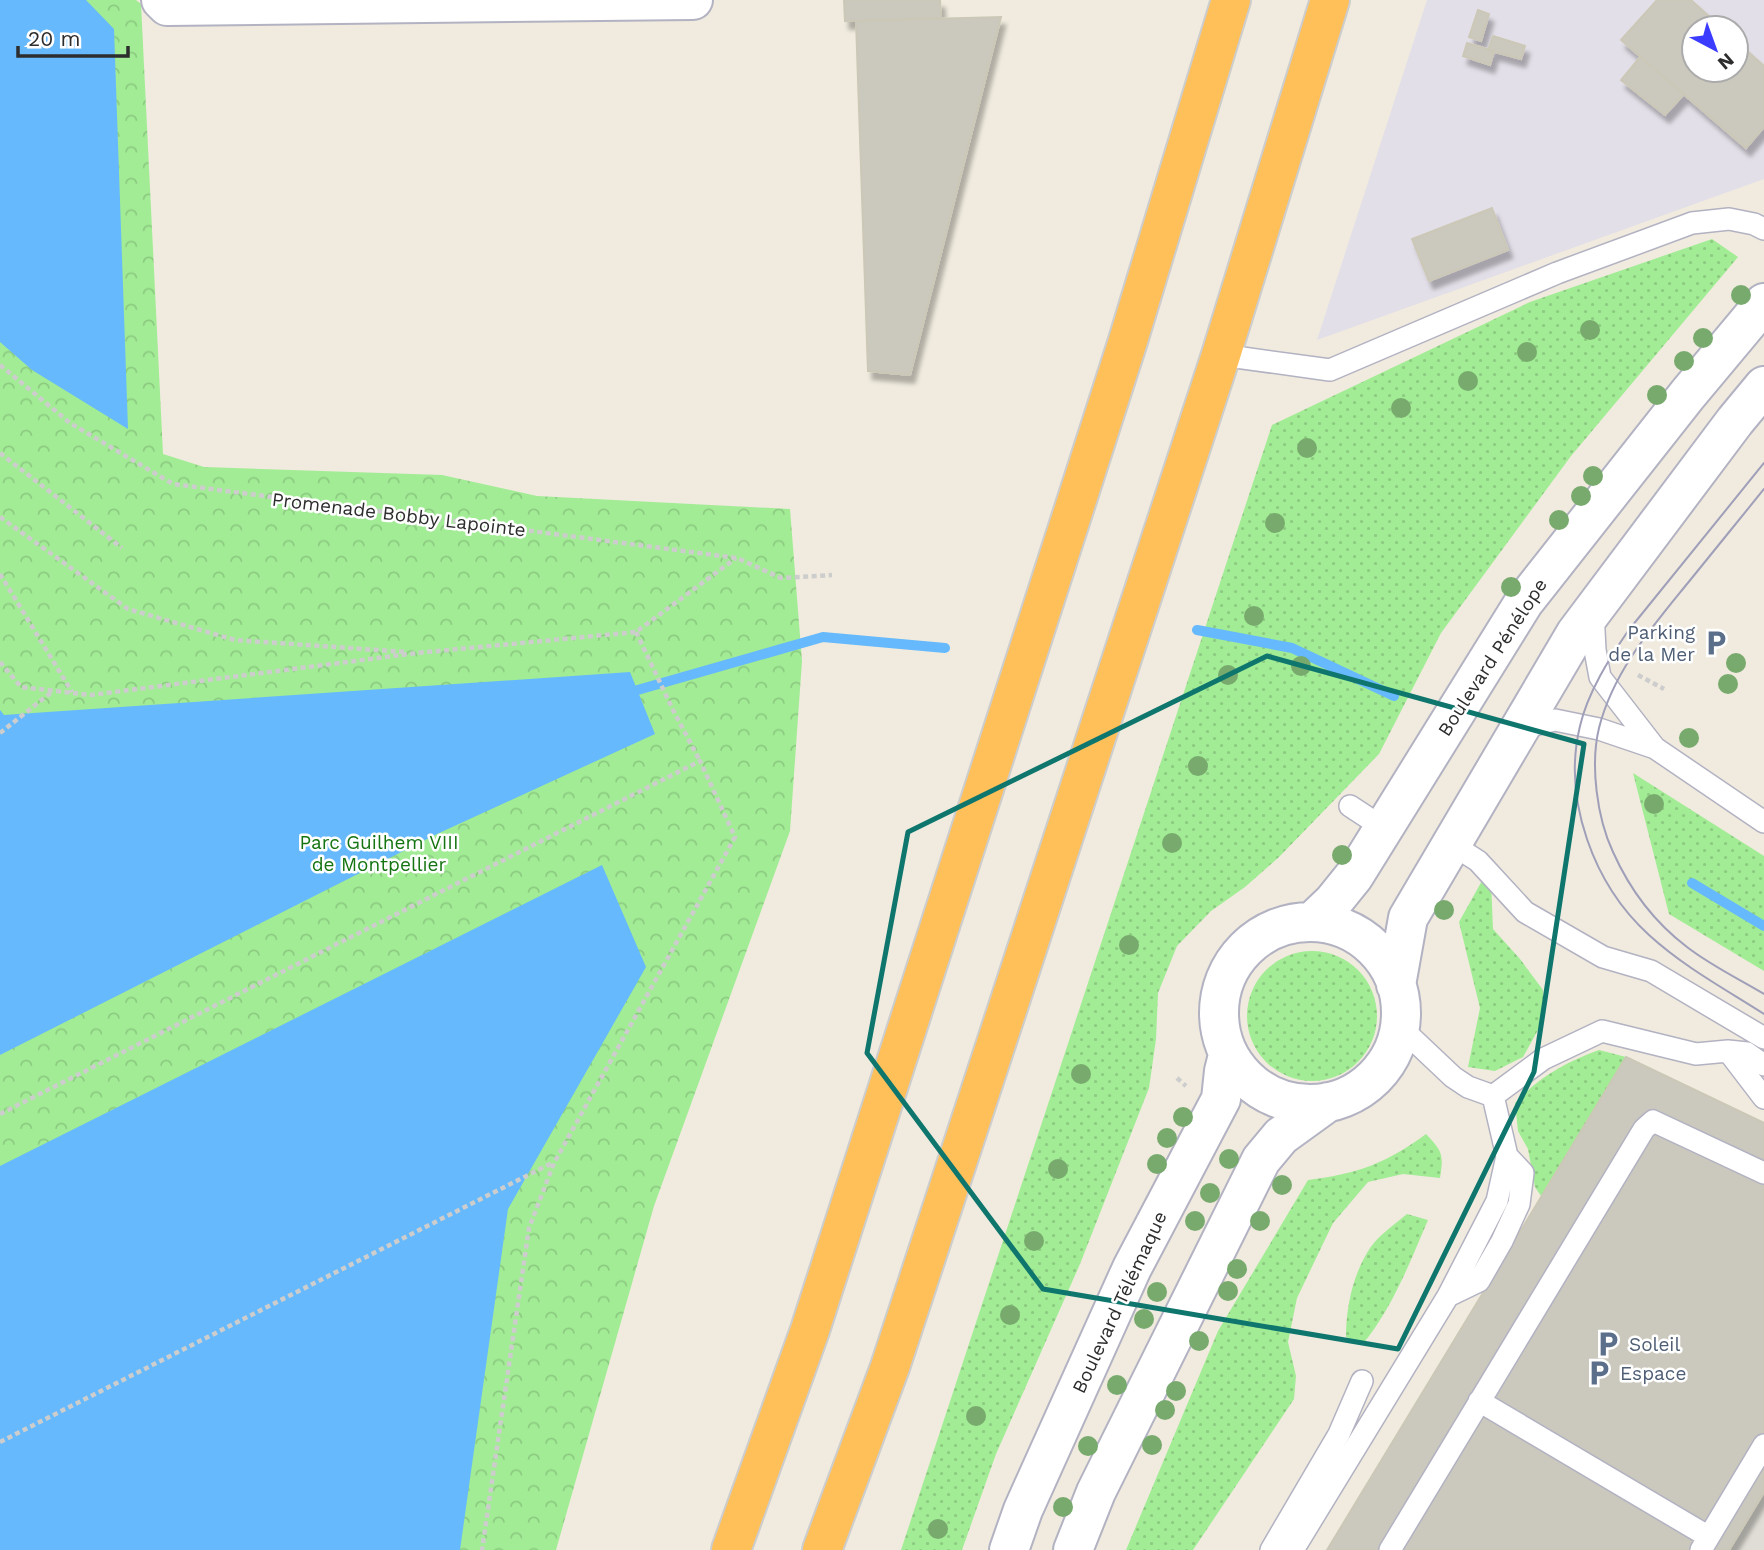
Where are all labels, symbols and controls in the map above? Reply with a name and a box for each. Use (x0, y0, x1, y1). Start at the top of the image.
scale bar (18, 14, 128, 58)
north arrow (1680, 14, 1750, 84)
text: 20 m (28, 26, 80, 51)
text: N (1713, 48, 1739, 75)
street label: Promenade Bobby Lapointe (271, 488, 527, 541)
street label: Boulevard Pénélope (1433, 574, 1552, 740)
place label: Parking de la Mer (1608, 621, 1696, 666)
parking icon: Parking de la Mer (1701, 628, 1731, 658)
park label: Parc Guilhem VIII de Montpellier (299, 831, 459, 876)
street label: Boulevard Télémaque (1067, 1207, 1172, 1397)
parking icon: Soleil (1593, 1329, 1623, 1359)
place label: Soleil (1629, 1333, 1680, 1356)
parking icon: Espace (1584, 1358, 1614, 1388)
place label: Espace (1620, 1362, 1686, 1385)

